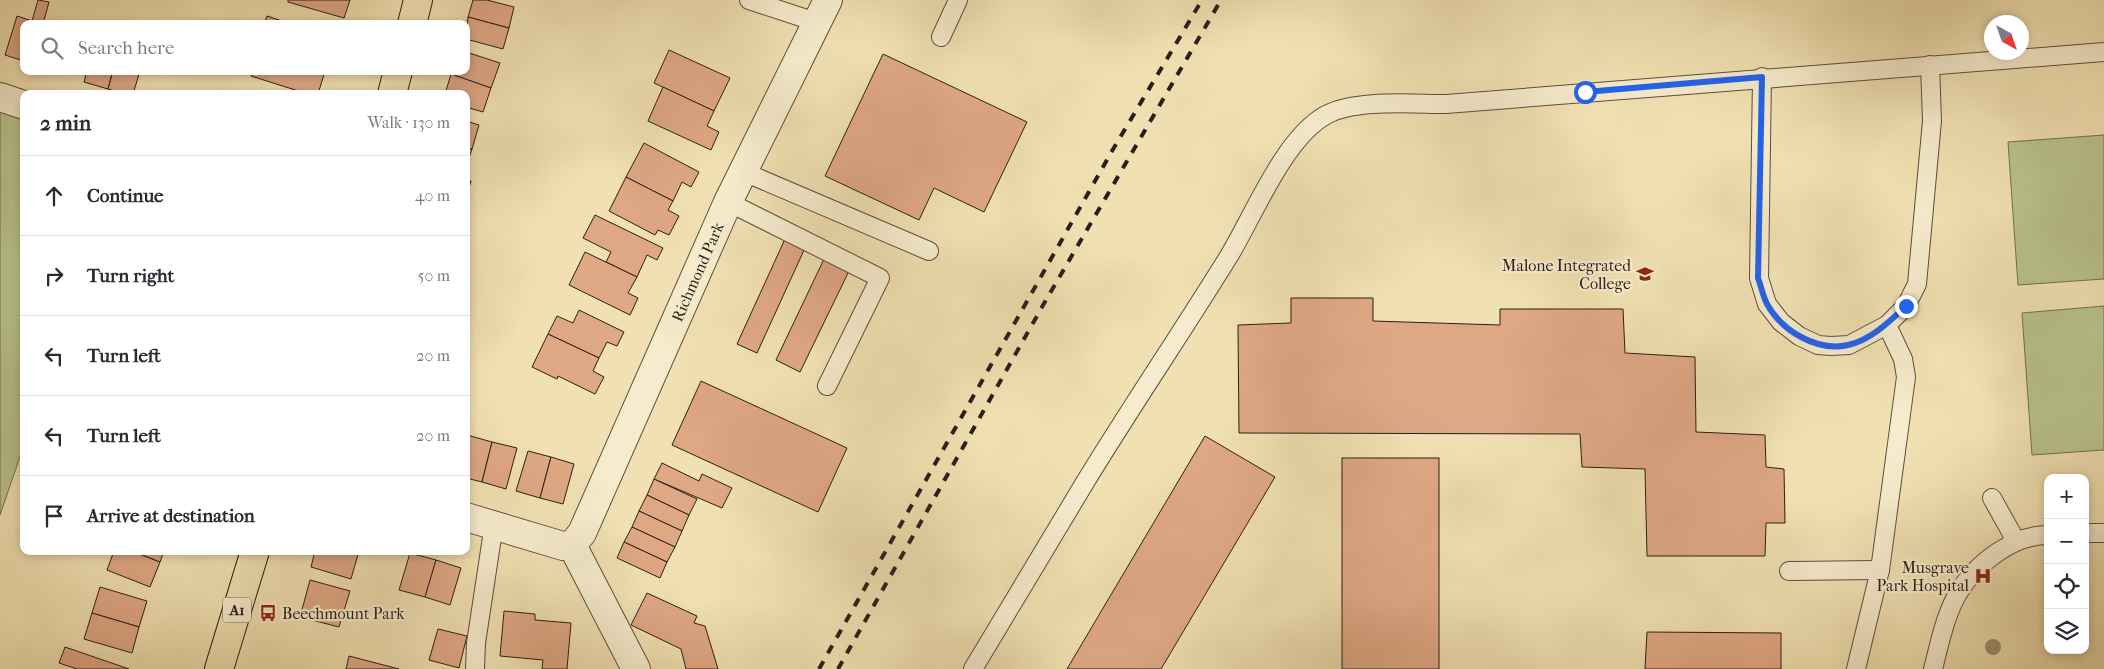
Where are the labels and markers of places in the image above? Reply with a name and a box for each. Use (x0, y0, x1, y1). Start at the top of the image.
place label: Malone Integrated College (1502, 256, 1631, 293)
school or university icon: Malone Integrated College (1635, 264, 1655, 284)
place label: Musgrave Park Hospital (1877, 558, 1970, 595)
hospital icon: Musgrave Park Hospital (1973, 566, 1993, 586)
bus stop icon: Beechmount Park (258, 603, 278, 623)
place label: Beechmount Park (282, 604, 405, 623)

